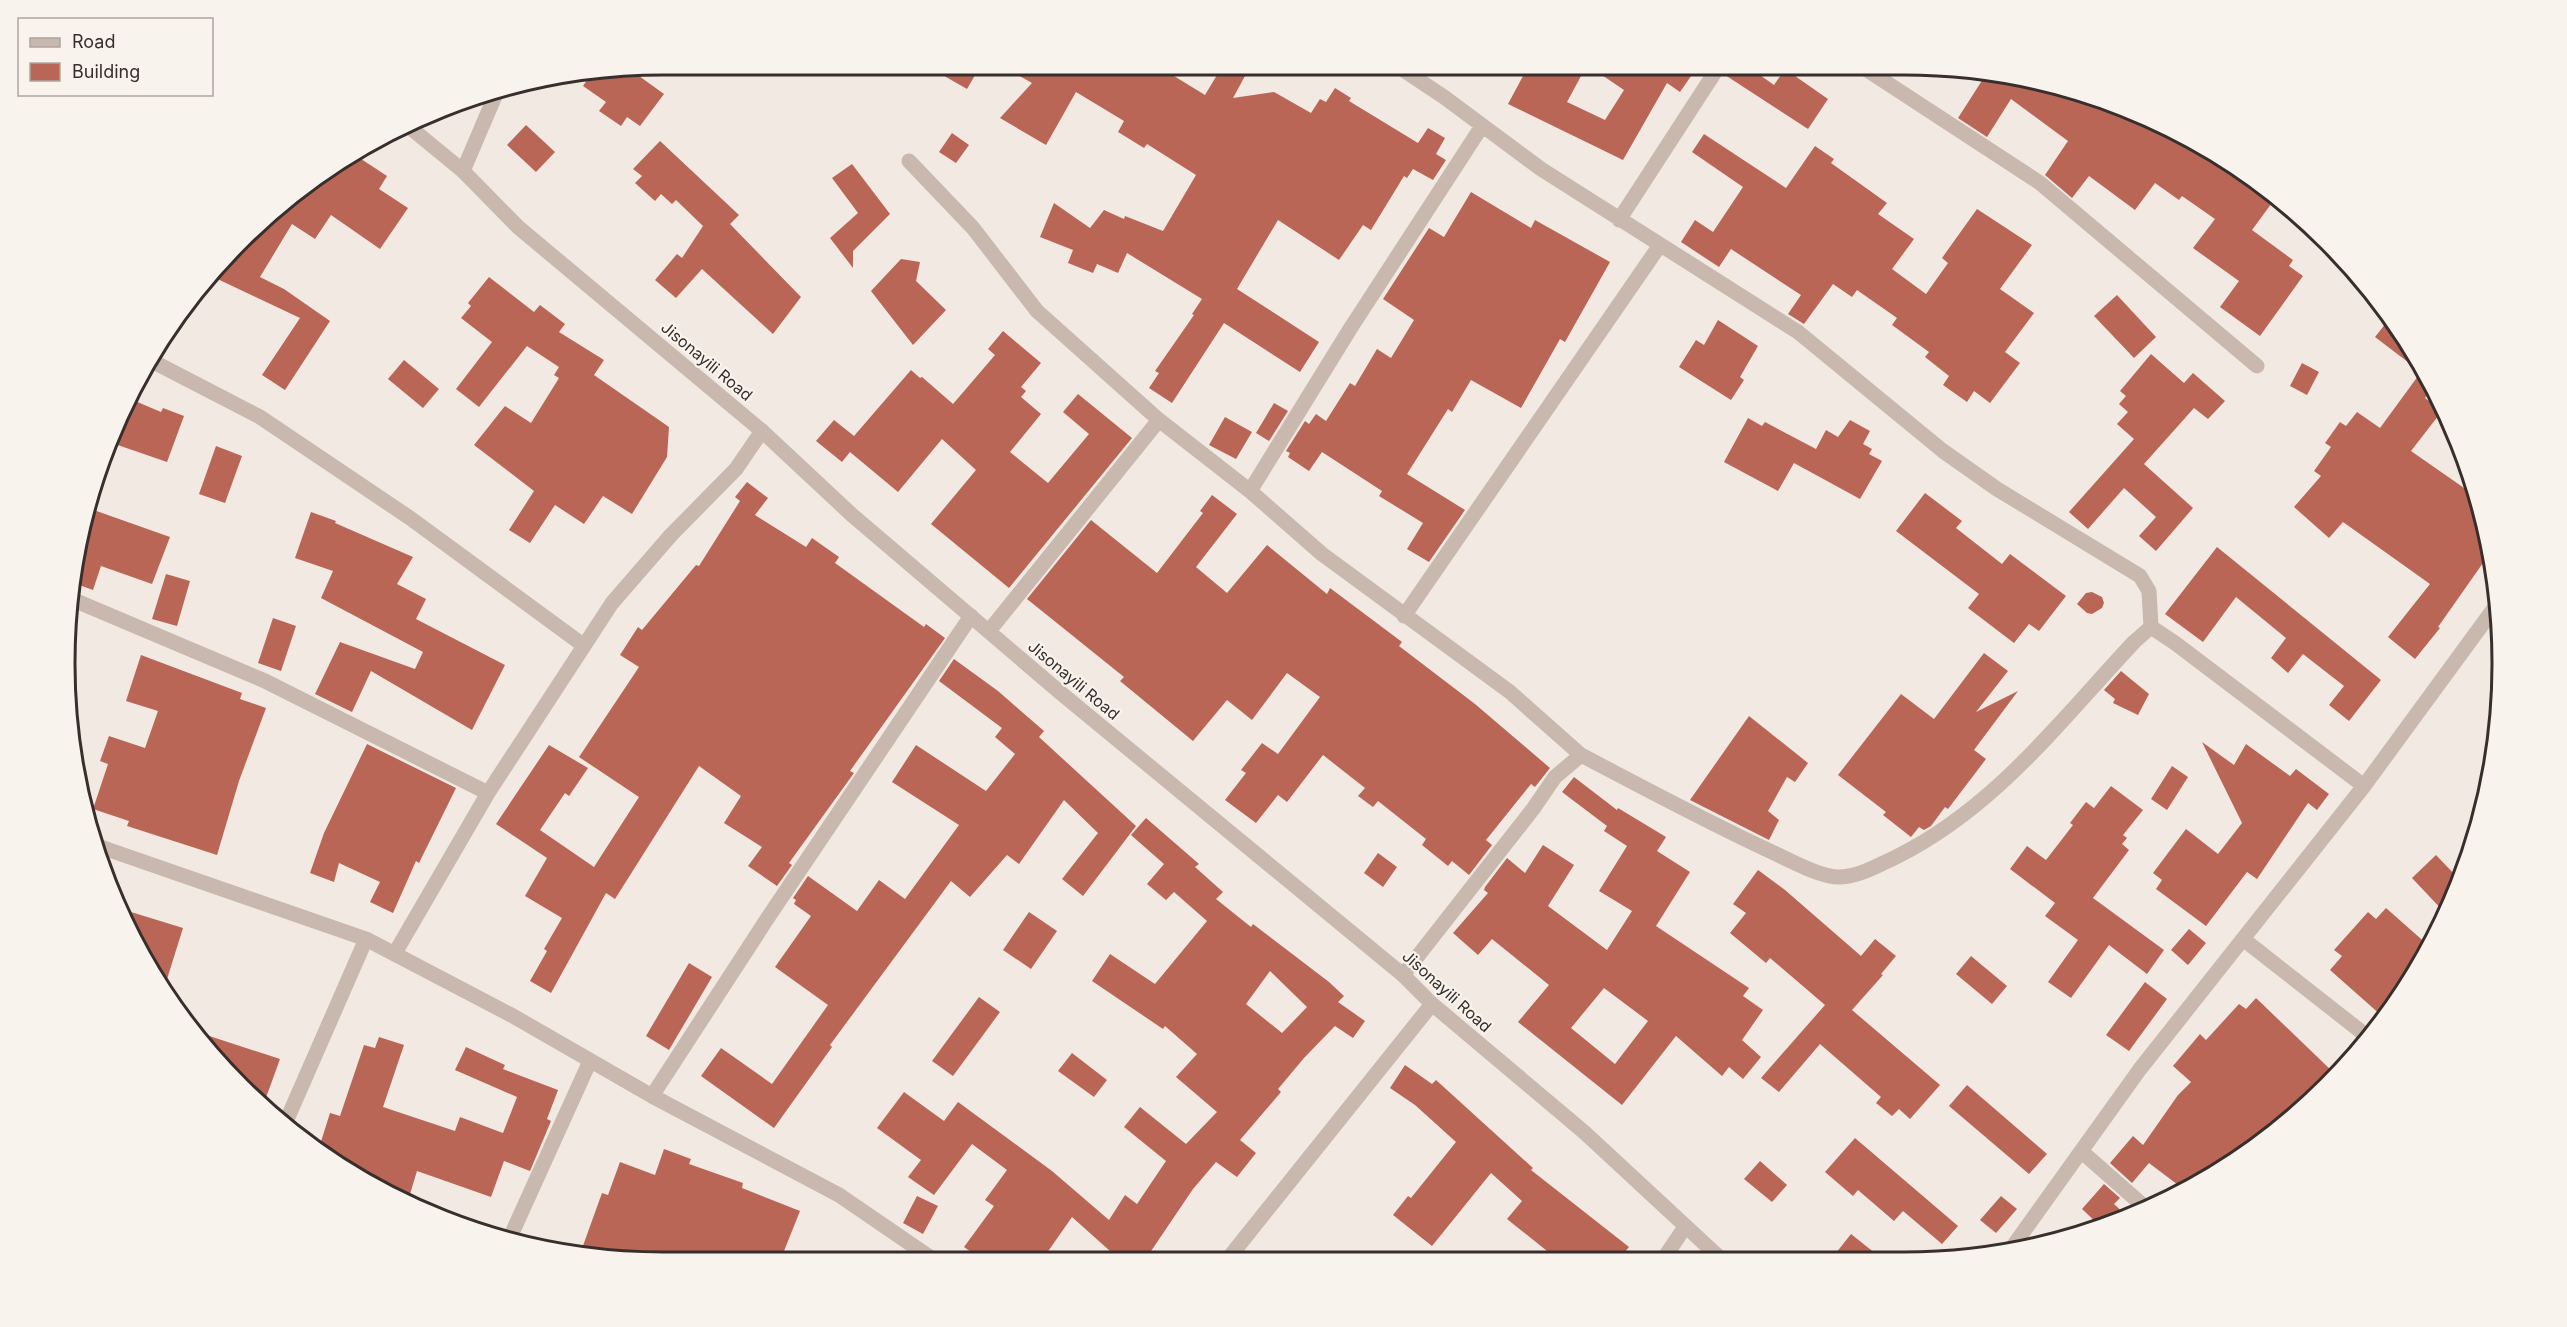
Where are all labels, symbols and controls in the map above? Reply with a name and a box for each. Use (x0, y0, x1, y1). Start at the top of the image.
legend (18, 18, 213, 96)
text: Road (72, 31, 115, 52)
text: Building (72, 61, 140, 82)
street label: Jisonayili Road (657, 317, 757, 405)
street label: Jisonayili Road (1024, 636, 1124, 724)
street label: Jisonayili Road (1398, 946, 1496, 1036)

